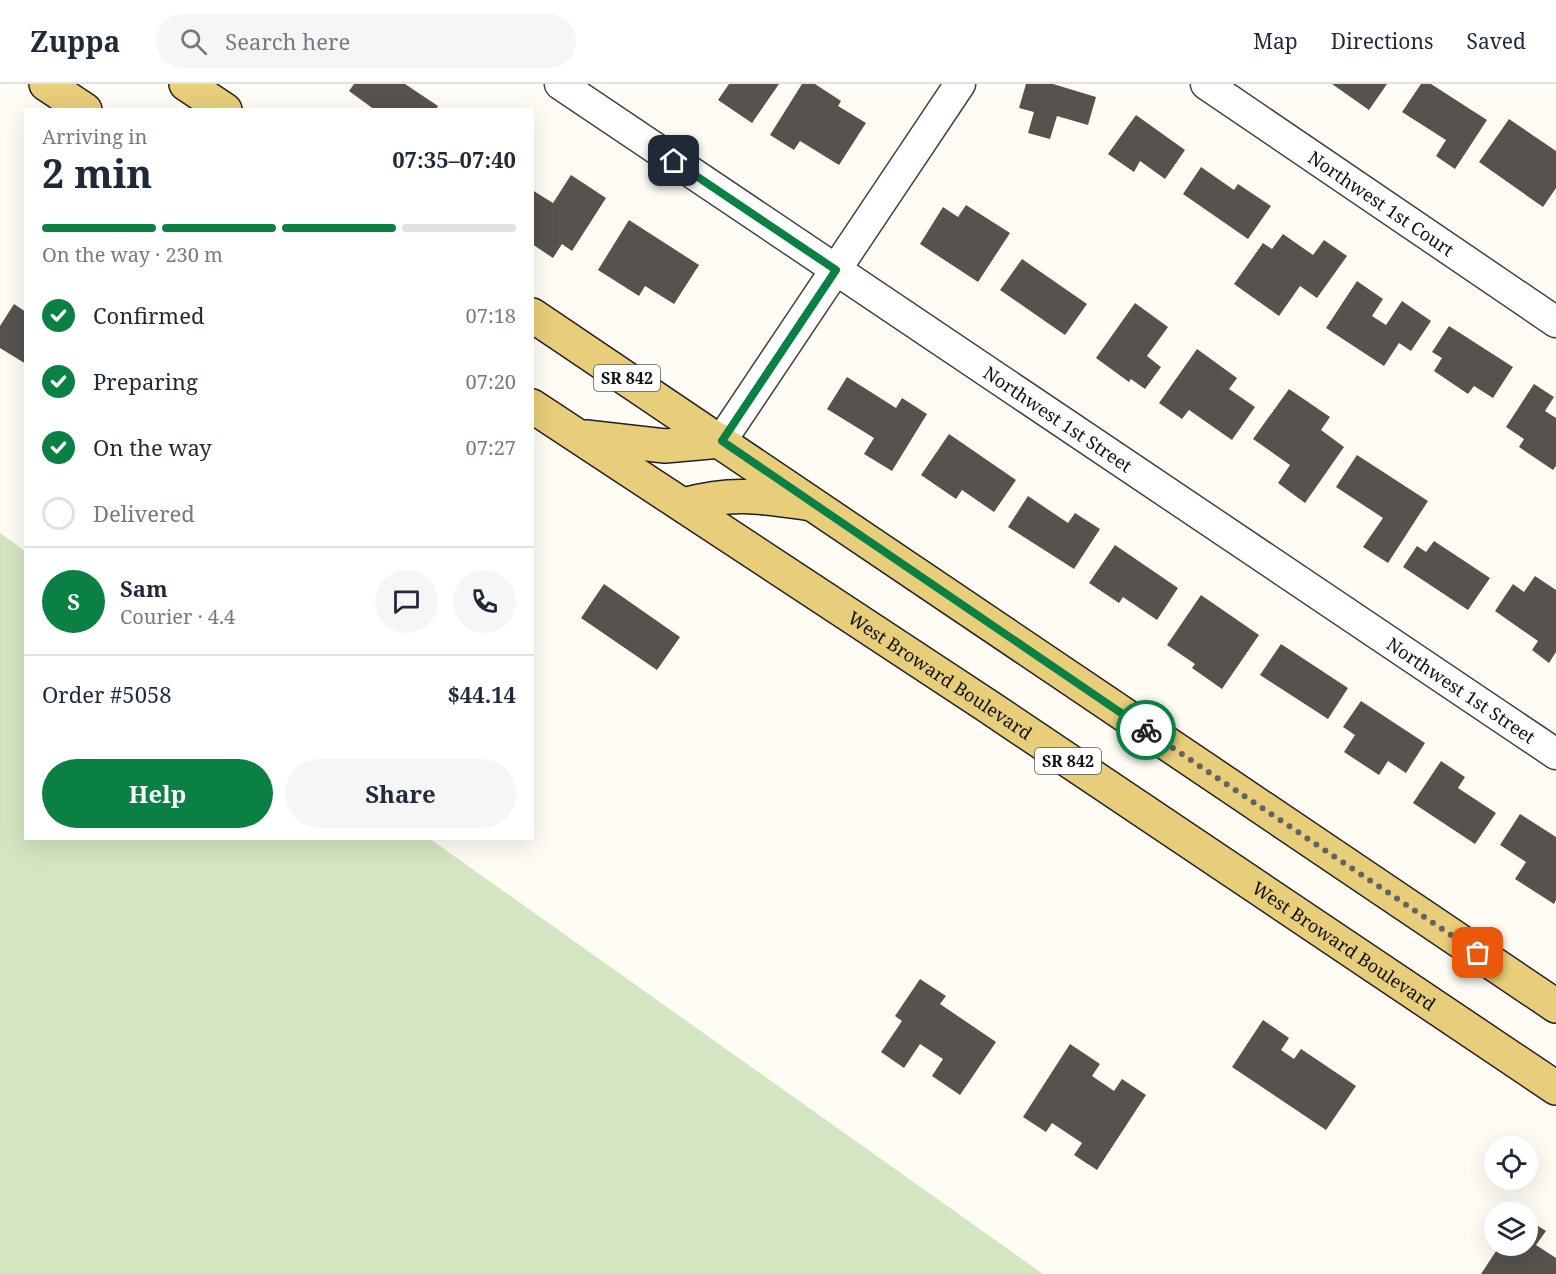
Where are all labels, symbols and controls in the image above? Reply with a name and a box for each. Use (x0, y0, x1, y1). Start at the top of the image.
search box (156, 14, 576, 68)
text: Zuppa (30, 22, 120, 60)
icon: search (177, 25, 210, 58)
text: Search here (225, 26, 350, 56)
text: Map (1253, 27, 1298, 55)
text: Directions (1331, 27, 1433, 55)
text: Saved (1466, 27, 1526, 55)
text: Arriving in (42, 123, 147, 150)
pin (648, 135, 699, 186)
text: 07:35–07:40 (392, 144, 516, 174)
icon: home (657, 144, 690, 177)
street label: Northwest 1st Court (1304, 145, 1459, 261)
text: 2 min (42, 146, 152, 199)
text: On the way · 230 m (42, 241, 223, 268)
icon: check (42, 299, 75, 332)
text: Confirmed (93, 300, 204, 330)
text: 07:18 (466, 302, 516, 329)
street label: Northwest 1st Street (979, 360, 1137, 477)
icon: check (42, 365, 75, 398)
road number: SR 842 (594, 365, 660, 391)
text: Preparing (93, 366, 198, 396)
text: 07:20 (466, 368, 516, 395)
icon: check (42, 431, 75, 464)
text: On the way (93, 432, 212, 462)
text: 07:27 (466, 434, 516, 461)
text: Delivered (93, 498, 195, 528)
button: chat (375, 570, 438, 633)
button: phone (453, 570, 516, 633)
text: Sam (120, 573, 168, 603)
text: S (67, 586, 80, 616)
text: Courier · 4.4 (120, 603, 235, 630)
street label: West Broward Boulevard (844, 606, 1037, 745)
street label: Northwest 1st Street (1382, 632, 1540, 749)
text: Order #5058 (42, 679, 172, 709)
text: $44.14 (447, 679, 516, 709)
courier (1116, 700, 1176, 760)
icon: bike (1130, 714, 1163, 747)
road number: SR 842 (1035, 748, 1101, 774)
button: Help (42, 759, 273, 828)
button: Share (285, 759, 516, 828)
street label: West Broward Boulevard (1248, 875, 1440, 1016)
pin (1452, 927, 1503, 978)
icon: bag (1461, 936, 1494, 969)
map controls (1484, 1136, 1538, 1256)
button: locate (1484, 1136, 1538, 1190)
button: layers (1484, 1202, 1538, 1256)

